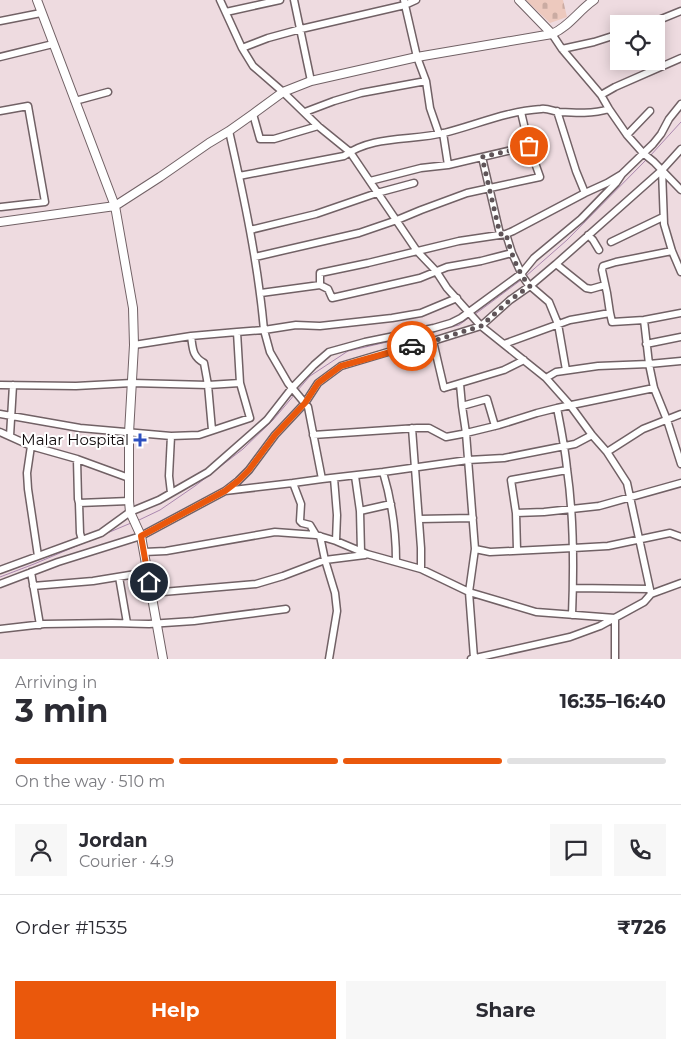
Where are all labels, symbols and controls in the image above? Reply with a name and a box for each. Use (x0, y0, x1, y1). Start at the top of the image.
map controls (610, 15, 665, 70)
button: locate (610, 15, 665, 70)
pin (508, 125, 550, 167)
icon: bag (515, 132, 543, 160)
courier (387, 321, 437, 371)
icon: car (398, 332, 426, 360)
place label: Malar Hospital (21, 430, 129, 449)
marker: Malar Hospital (133, 433, 147, 447)
pin (128, 561, 170, 603)
icon: home (135, 568, 163, 596)
text: Arriving in (15, 673, 97, 692)
text: 16:35–16:40 (559, 690, 666, 713)
text: 3 min (15, 691, 108, 730)
text: On the way · 510 m (15, 772, 165, 791)
button: person (15, 824, 67, 876)
button: chat (550, 824, 602, 876)
button: phone (614, 824, 666, 876)
text: Jordan (79, 829, 148, 852)
text: Courier · 4.9 (79, 852, 174, 871)
text: Order #1535 (15, 916, 127, 939)
text: ₹726 (617, 916, 666, 939)
button: Help (15, 981, 336, 1039)
button: Share (346, 981, 666, 1039)

